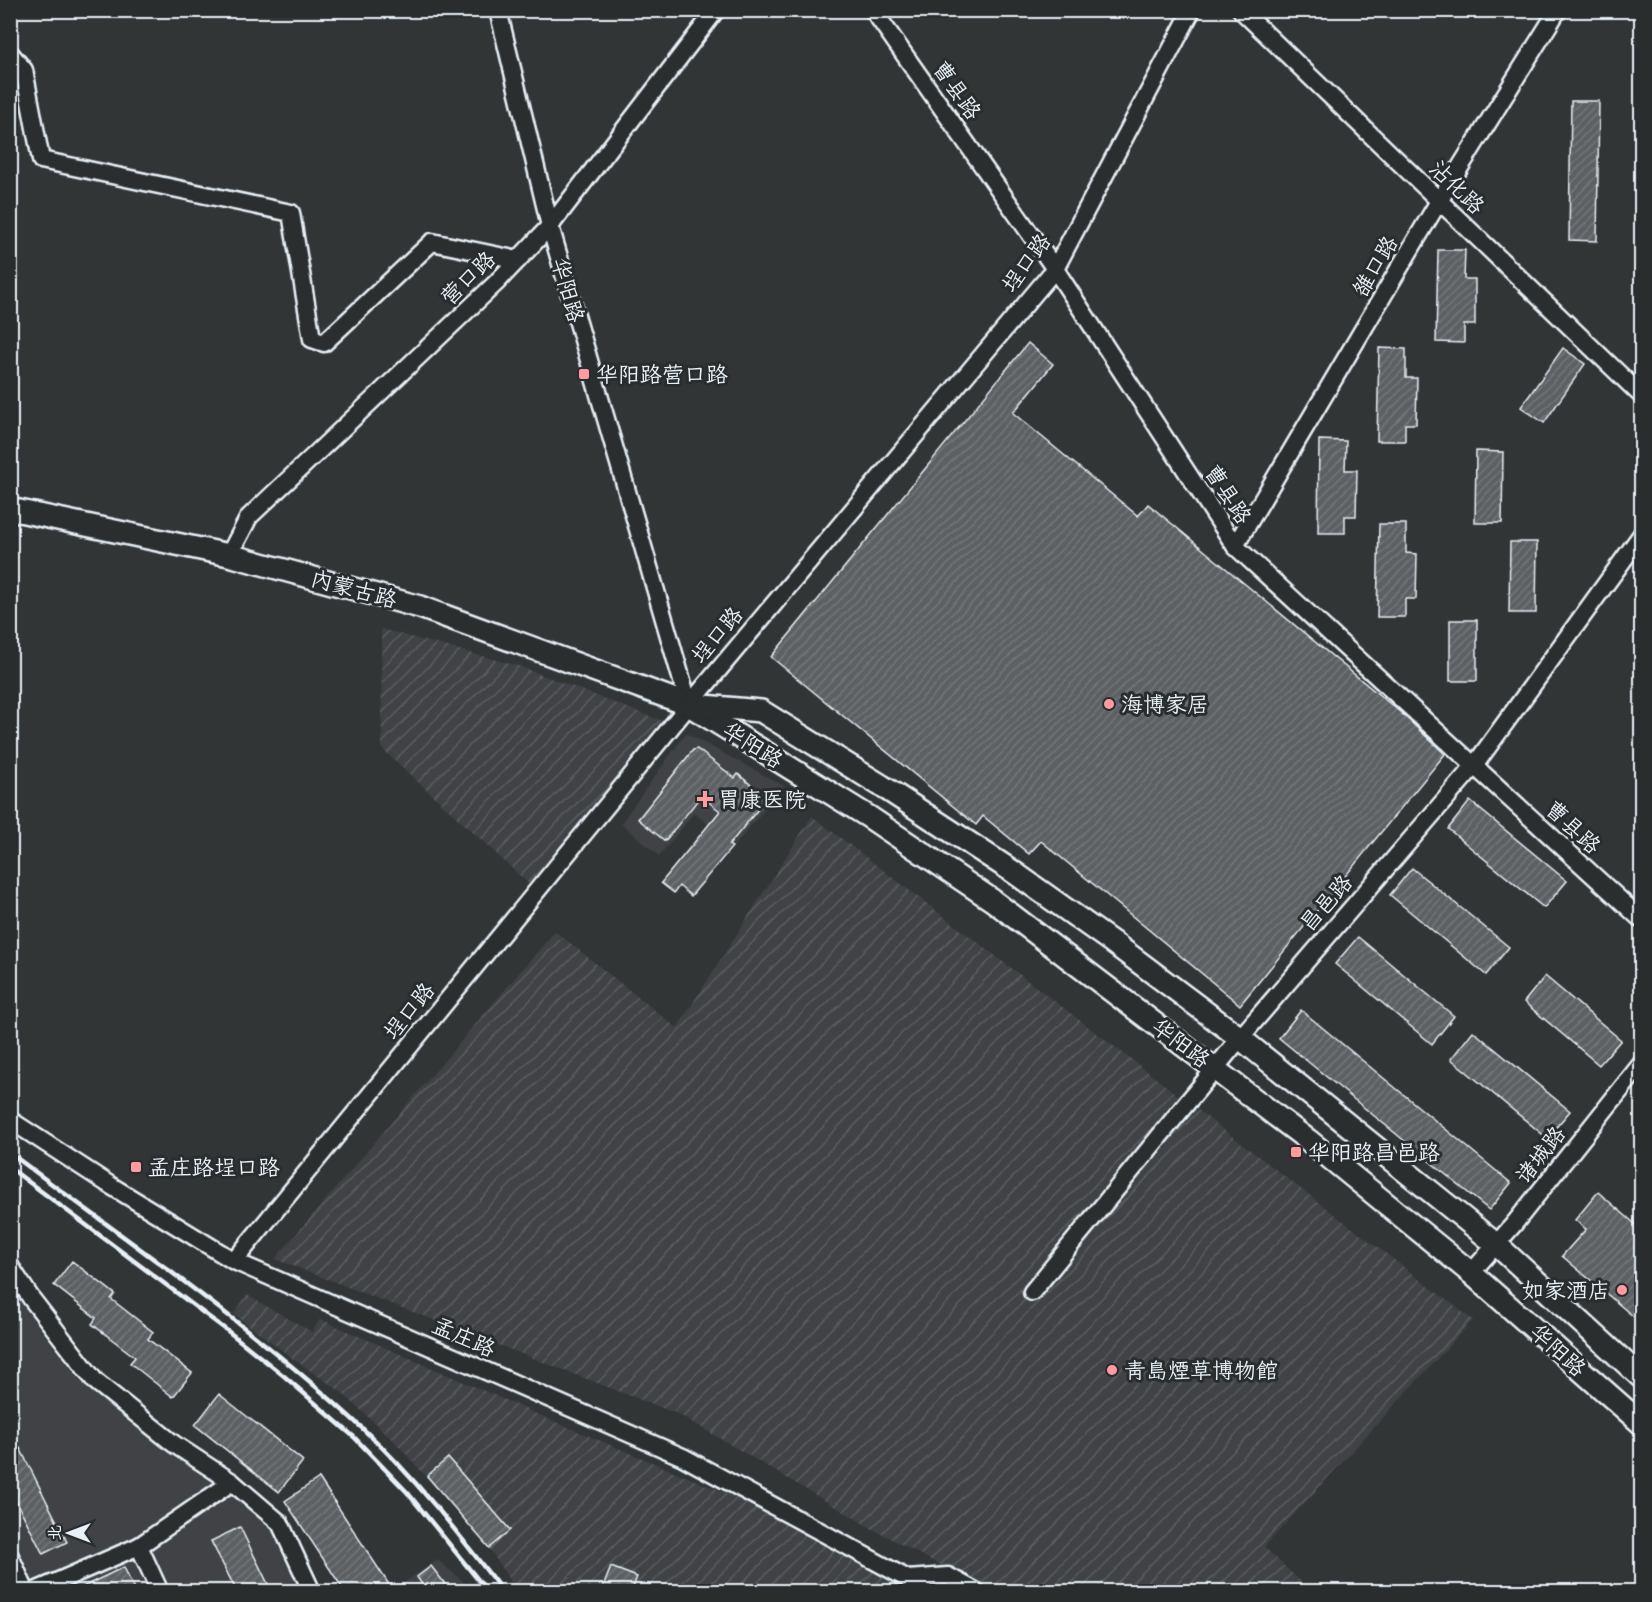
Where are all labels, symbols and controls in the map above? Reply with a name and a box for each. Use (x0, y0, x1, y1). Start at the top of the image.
street label: 曹县路 (927, 55, 987, 125)
street label: 沾化路 (1424, 154, 1490, 220)
street label: 埕口路 (996, 228, 1056, 298)
street label: 雒口路 (1346, 231, 1404, 301)
street label: 营口路 (435, 245, 501, 311)
street label: 华阳路 (546, 255, 590, 325)
place label: 华阳路营口路 (596, 361, 728, 388)
marker: 华阳路营口路 (577, 367, 591, 381)
street label: 曹县路 (1199, 459, 1257, 529)
street label: 内蒙古路 (308, 565, 400, 613)
street label: 埕口路 (685, 601, 749, 669)
place label: 海博家居 (1121, 691, 1209, 718)
marker: 海博家居 (1102, 697, 1116, 711)
street label: 华阳路 (718, 716, 788, 774)
place label: 胃康医院 (718, 786, 806, 813)
marker: 胃康医院 (696, 790, 714, 808)
street label: 曹县路 (1540, 795, 1606, 859)
street label: 昌邑路 (1294, 869, 1358, 937)
street label: 埕口路 (378, 977, 440, 1045)
street label: 华阳路 (1147, 1012, 1215, 1074)
street label: 诸城路 (1509, 1121, 1571, 1189)
place label: 华阳路昌邑路 (1308, 1139, 1440, 1166)
marker: 华阳路昌邑路 (1289, 1145, 1303, 1159)
place label: 孟庄路埕口路 (148, 1154, 280, 1181)
marker: 孟庄路埕口路 (129, 1160, 143, 1174)
place label: 如家酒店 (1522, 1277, 1610, 1304)
marker: 如家酒店 (1615, 1283, 1629, 1297)
street label: 孟庄路 (428, 1311, 500, 1363)
street label: 华阳路 (1524, 1318, 1592, 1382)
place label: 青島煙草博物館 (1124, 1357, 1278, 1384)
marker: 青島煙草博物館 (1105, 1363, 1119, 1377)
north arrow (39, 1503, 99, 1563)
text: 北 (45, 1525, 64, 1541)

